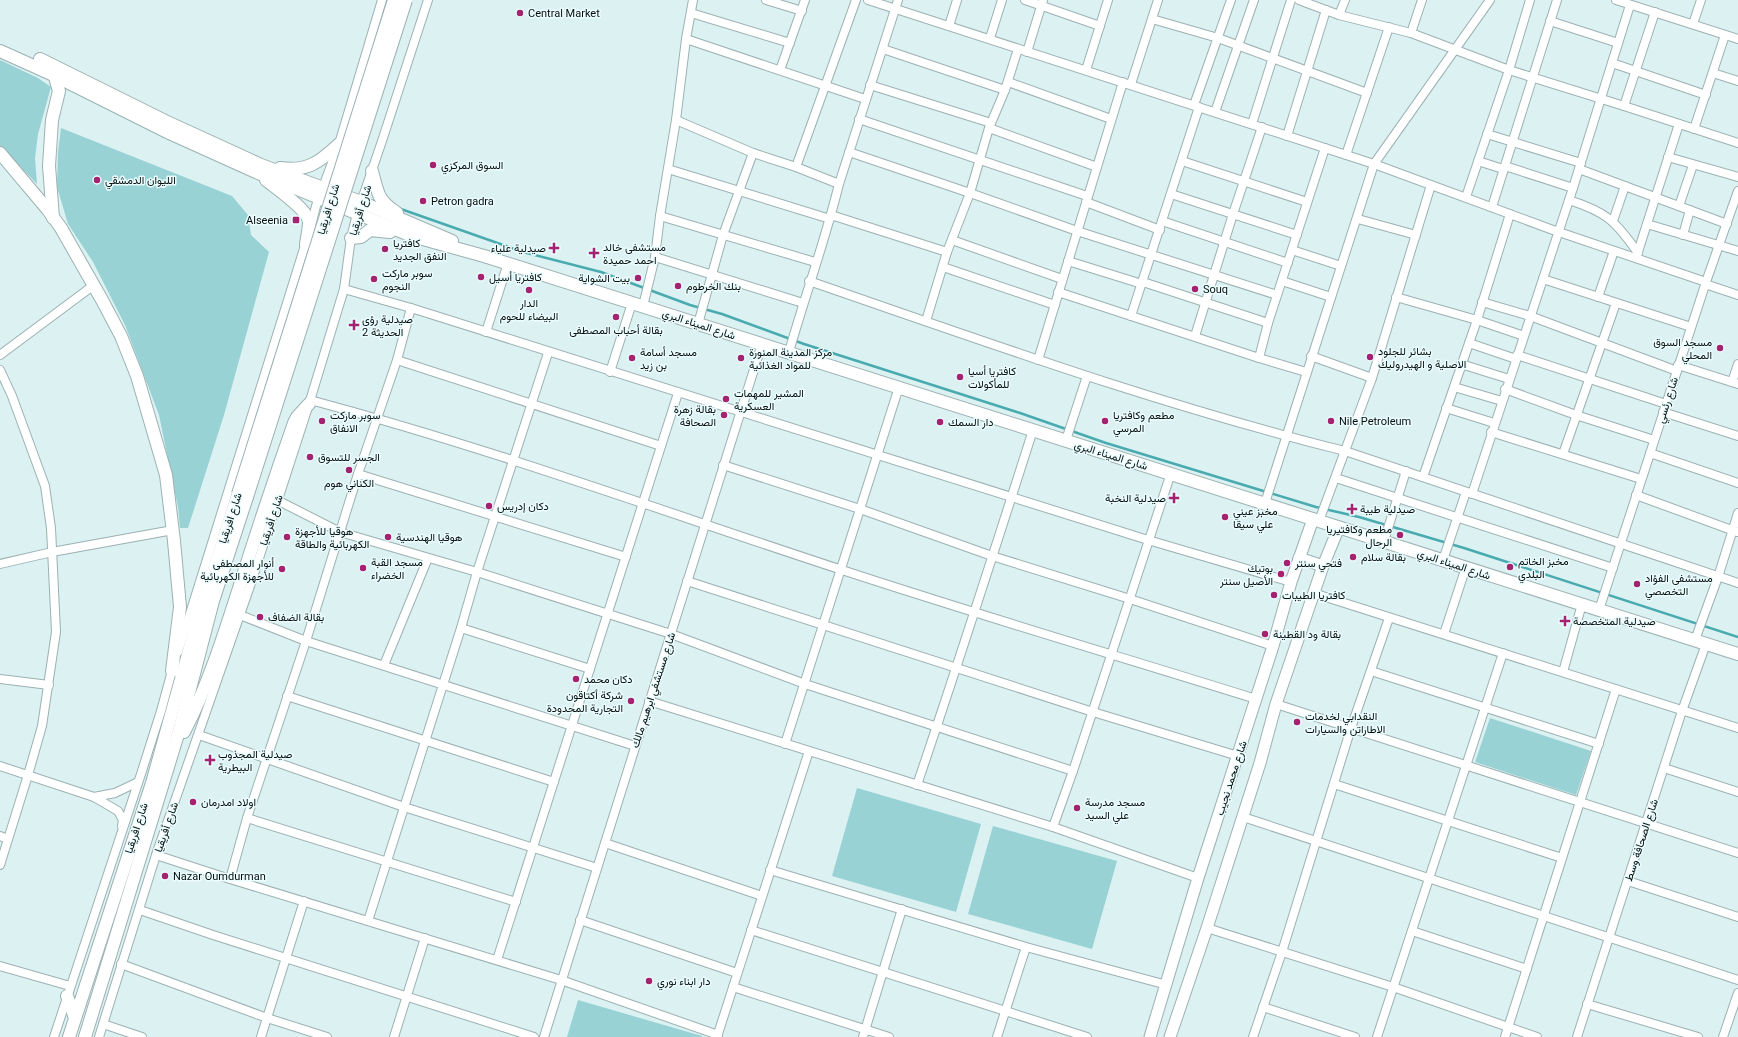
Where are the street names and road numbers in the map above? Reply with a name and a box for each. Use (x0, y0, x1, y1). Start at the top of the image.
street label: شارع افريقيا (315, 182, 343, 236)
street label: شارع أفريقيا (347, 183, 375, 237)
street label: شارع الميناء البري (660, 307, 737, 345)
street label: شارع رئسي (1654, 375, 1684, 426)
street label: شارع الميناء البري (1072, 438, 1149, 476)
street label: شارع افريقيا (216, 491, 246, 545)
street label: شارع أفريقيا (257, 493, 287, 547)
street label: شارع الميناء البري (1415, 547, 1492, 585)
street label: شارع مستشفي ابرهيم مالك (629, 630, 681, 751)
street label: شارع محمد نجيب (1213, 739, 1251, 818)
street label: شارع الصحافة وسط (1622, 797, 1662, 883)
street label: شارع أفريقيا (152, 800, 182, 854)
street label: شارع افريقيا (122, 801, 152, 855)

